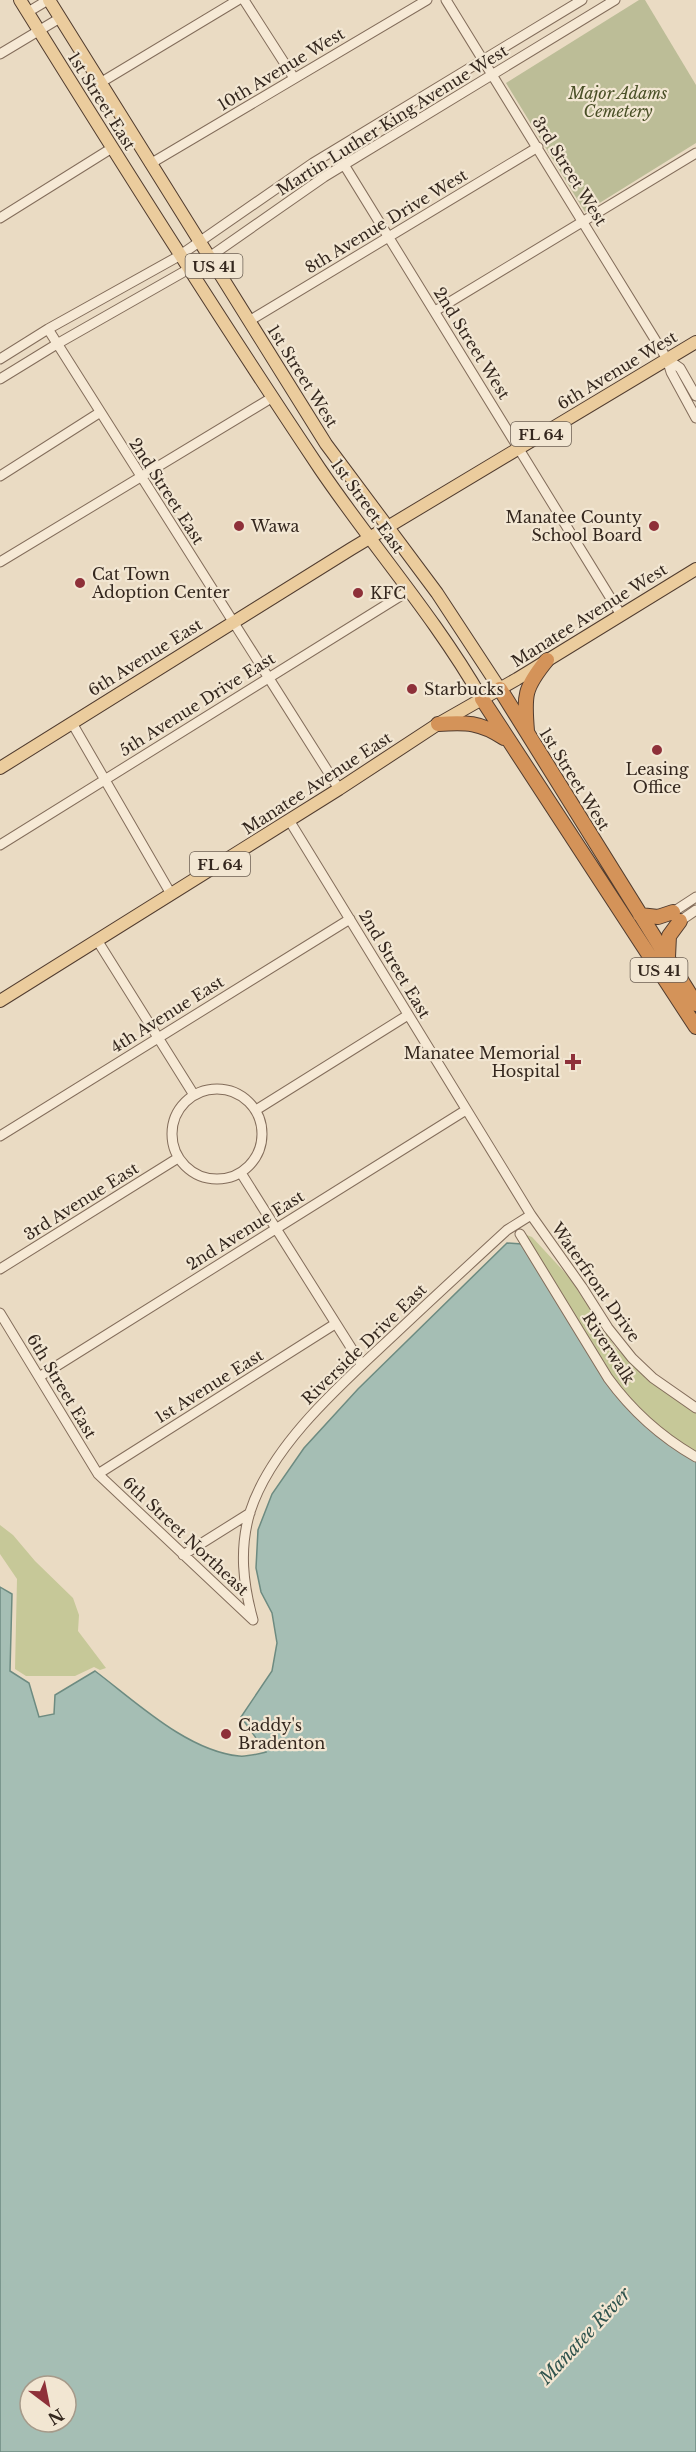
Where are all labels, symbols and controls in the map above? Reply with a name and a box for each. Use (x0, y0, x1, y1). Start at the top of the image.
street label: 10th Avenue West (214, 23, 348, 115)
street label: Martin Luther King Avenue West (273, 40, 511, 200)
street label: 1st Street East (64, 48, 140, 154)
park label: Major Adams Cemetery (568, 83, 667, 121)
street label: 3rd Street West (528, 113, 612, 229)
street label: 8th Avenue Drive West (301, 165, 471, 277)
road number: US 41 (186, 254, 242, 278)
street label: 2nd Street West (429, 283, 515, 403)
street label: 1st Street West (263, 321, 343, 431)
street label: 6th Avenue West (553, 326, 681, 414)
road number: FL 64 (511, 422, 571, 446)
street label: 2nd Street East (125, 434, 209, 548)
street label: 1st Street East (327, 455, 409, 557)
place label: Manatee County School Board (506, 507, 643, 545)
place label: Wawa (250, 516, 299, 536)
marker: Wawa (232, 519, 246, 533)
marker: Manatee County School Board (647, 519, 661, 533)
street label: Manatee Avenue West (508, 559, 670, 671)
place label: Cat Town Adoption Center (91, 564, 230, 602)
marker: Cat Town Adoption Center (73, 576, 87, 590)
place label: KFC (370, 583, 406, 603)
marker: KFC (351, 586, 365, 600)
street label: 6th Avenue East (84, 614, 206, 700)
street label: 5th Avenue Drive East (115, 648, 279, 760)
place label: Starbucks (424, 679, 504, 699)
marker: Starbucks (405, 682, 419, 696)
street label: 1st Street West (535, 724, 615, 834)
street label: Manatee Avenue East (239, 727, 395, 839)
marker: Leasing Office (650, 743, 664, 757)
place label: Leasing Office (626, 759, 689, 797)
road number: FL 64 (190, 852, 250, 876)
street label: 2nd Street East (355, 906, 435, 1022)
road number: US 41 (630, 958, 688, 982)
street label: 4th Avenue East (107, 971, 227, 1057)
place label: Manatee Memorial Hospital (404, 1043, 560, 1081)
marker: Manatee Memorial Hospital (564, 1053, 582, 1071)
street label: 3rd Avenue East (20, 1158, 142, 1244)
street label: 2nd Avenue East (182, 1186, 308, 1274)
street label: Waterfront Drive (547, 1218, 645, 1345)
street label: Riverside Drive East (297, 1279, 431, 1409)
street label: Riverwalk (578, 1308, 640, 1388)
street label: 6th Street East (23, 1330, 101, 1442)
street label: 1st Avenue East (151, 1345, 267, 1427)
street label: 6th Street Northeast (119, 1472, 253, 1600)
place label: Caddy's Bradenton (238, 1715, 325, 1753)
marker: Caddy's Bradenton (219, 1727, 233, 1741)
water label: Manatee River (534, 2283, 636, 2390)
north arrow (18, 2374, 78, 2434)
text: N (44, 2404, 68, 2429)

